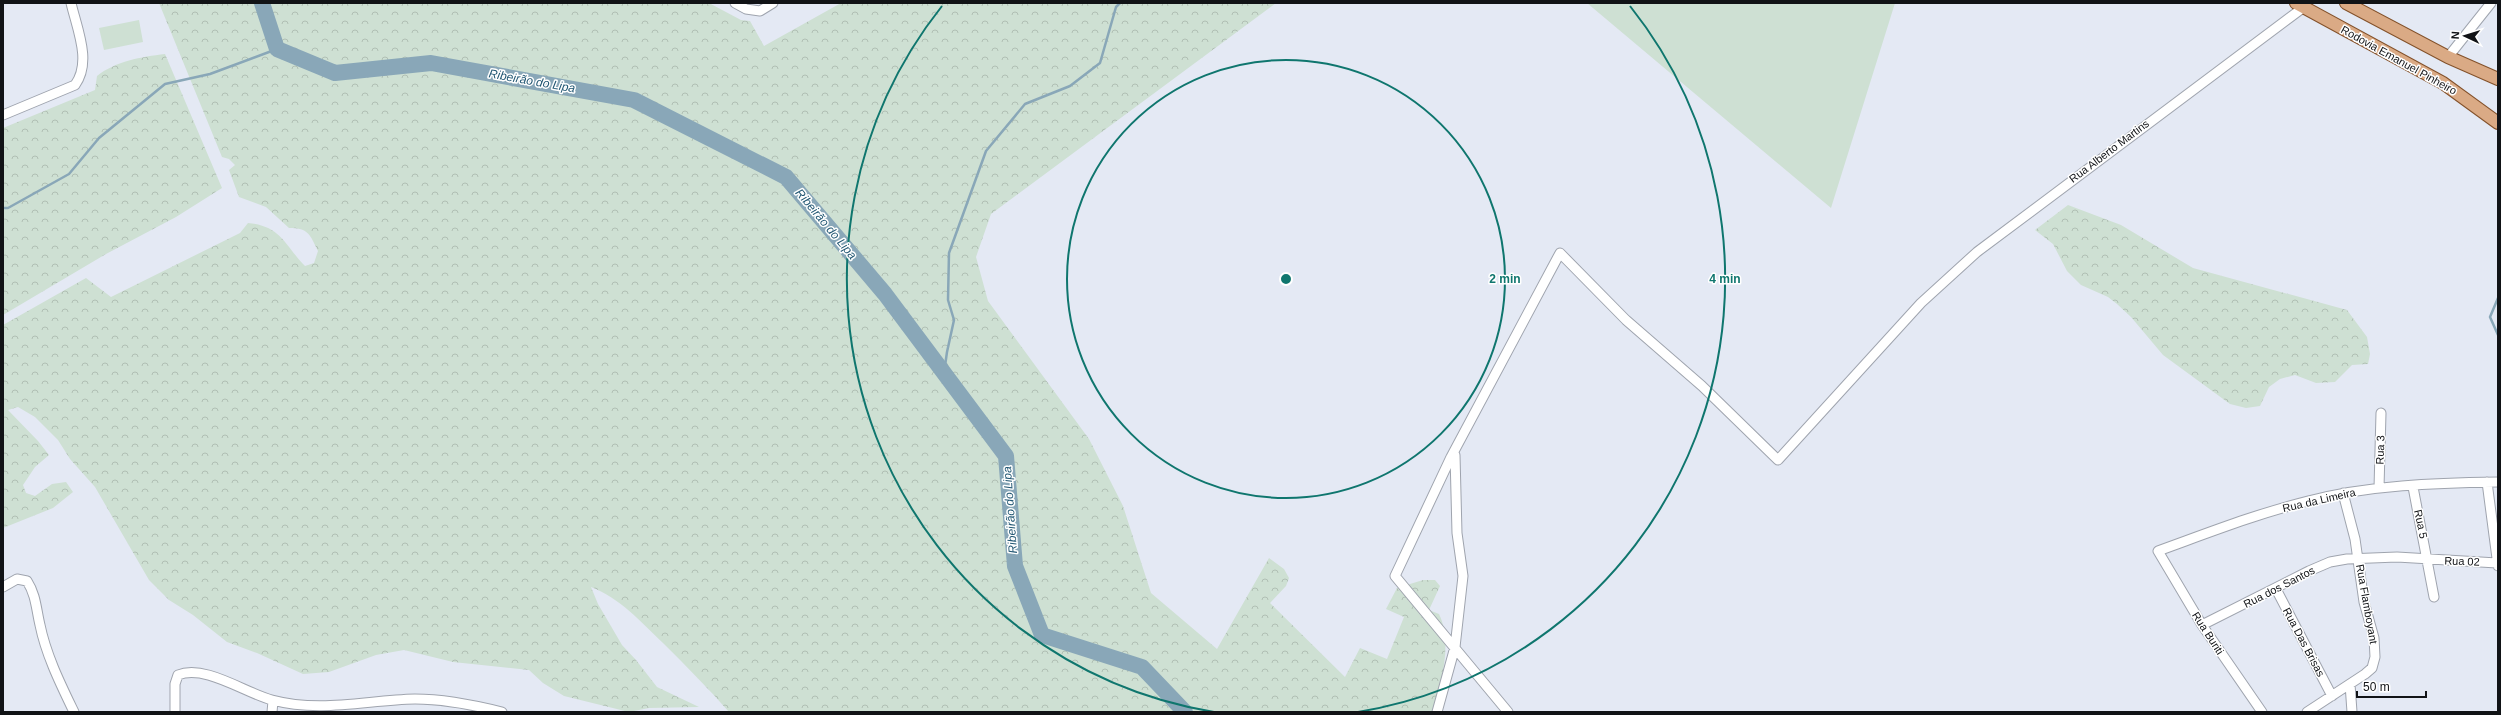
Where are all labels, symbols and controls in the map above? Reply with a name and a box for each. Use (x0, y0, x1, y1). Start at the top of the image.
north arrow (2445, 16, 2485, 56)
street label: Rodovia Emanuel Pinheiro (2339, 23, 2459, 97)
text: N (2449, 31, 2461, 40)
water label: Ribeirão do Lipa (488, 67, 577, 96)
street label: Rua Alberto Martins (2067, 117, 2152, 185)
water label: Ribeirão do Lipa (793, 186, 860, 262)
centre of rings (1279, 272, 1293, 286)
text: 2 min (1489, 272, 1521, 286)
text: 4 min (1709, 272, 1741, 286)
street label: Rua 3 (2373, 435, 2387, 465)
water label: Ribeirão do Lipa (1000, 466, 1020, 554)
street label: Rua da Limeira (2281, 486, 2358, 514)
street label: Rua 5 (2412, 508, 2430, 540)
street label: Rua 02 (2444, 554, 2480, 568)
street label: Rua Flamboyant (2354, 563, 2380, 645)
street label: Rua dos Santos (2241, 564, 2317, 610)
street label: Rua Das Brisas (2281, 605, 2327, 679)
street label: Rua Buriti (2190, 609, 2226, 657)
scale bar (2357, 673, 2426, 699)
text: 50 m (2363, 680, 2390, 694)

